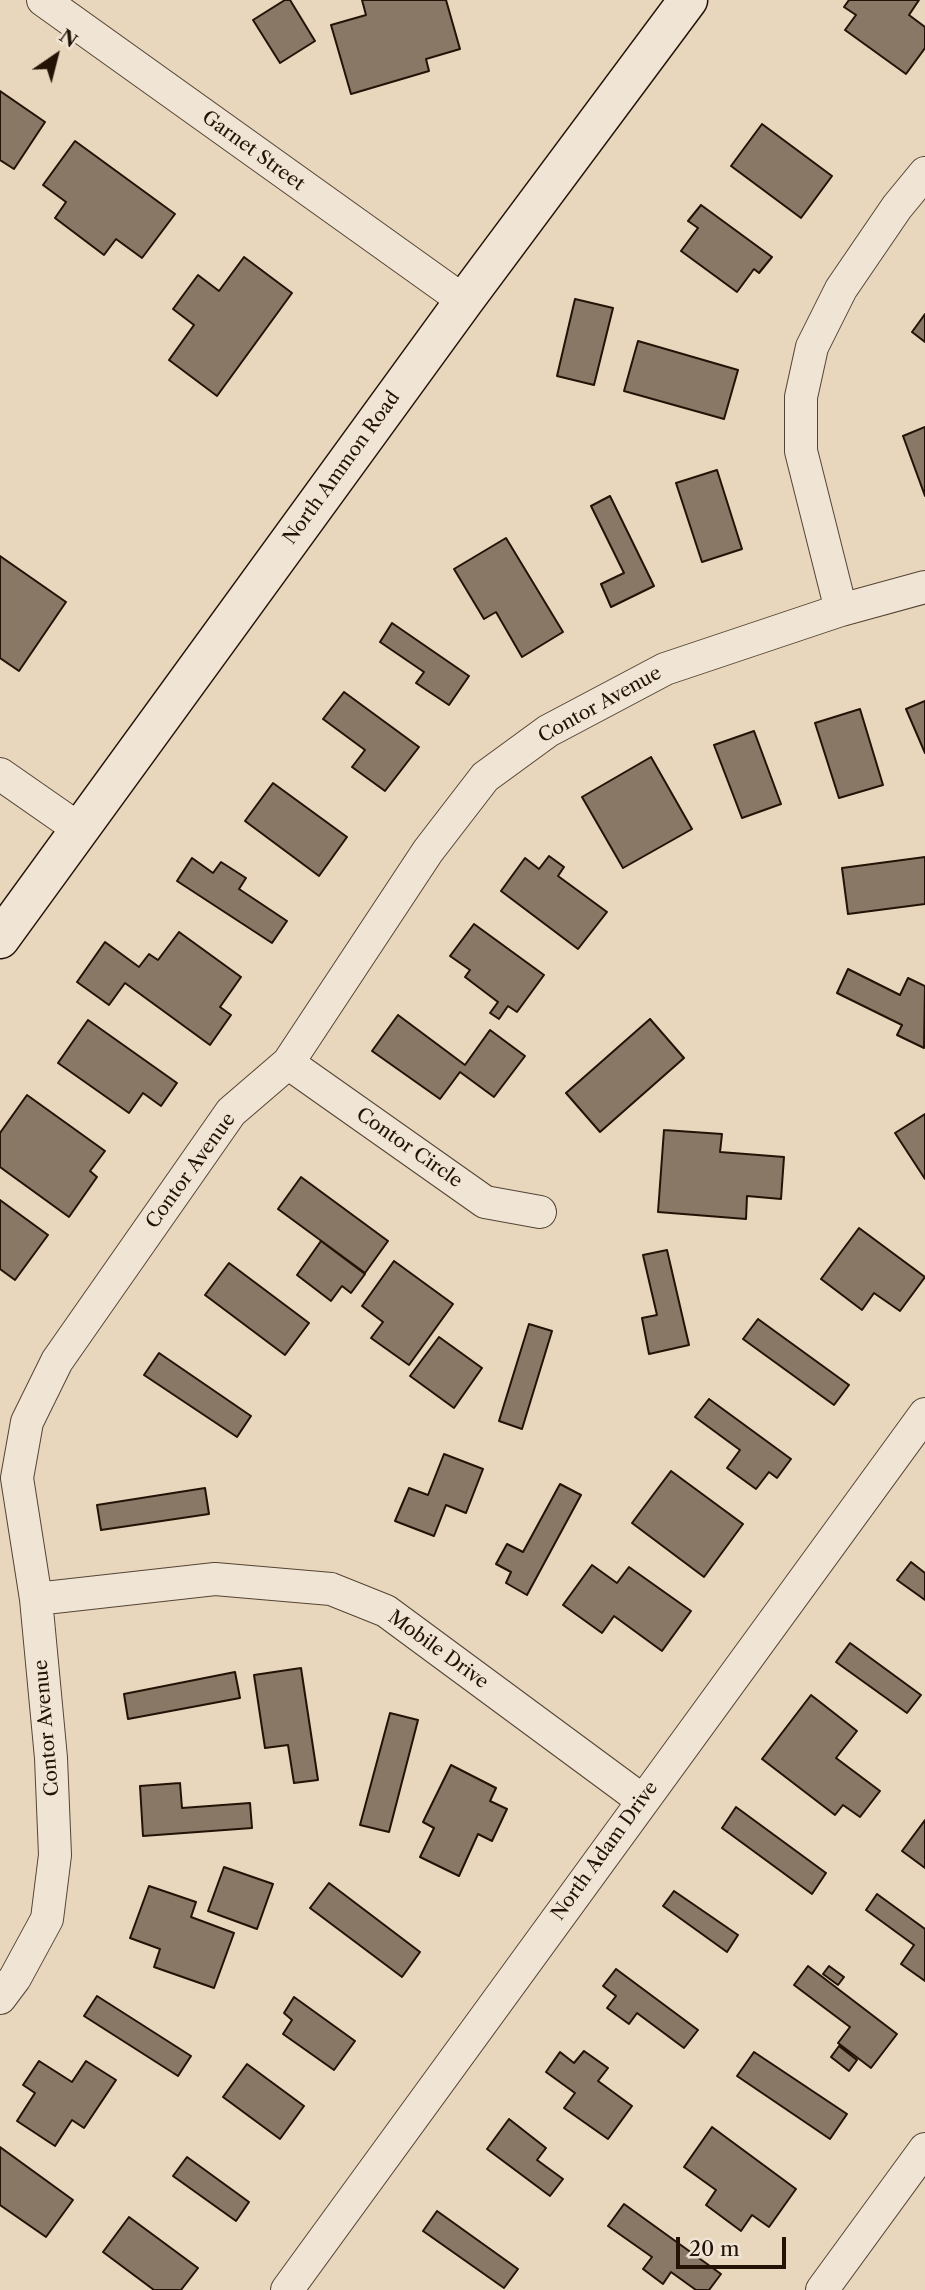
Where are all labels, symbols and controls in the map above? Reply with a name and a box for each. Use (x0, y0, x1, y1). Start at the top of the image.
north arrow (21, 21, 91, 91)
text: N (55, 24, 82, 53)
street label: Garnet Street (197, 106, 309, 196)
street label: North Ammon Road (279, 387, 405, 549)
street label: Contor Avenue (534, 662, 666, 748)
street label: Contor Circle (352, 1103, 466, 1193)
street label: Contor Avenue (141, 1109, 241, 1233)
street label: Mobile Drive (383, 1606, 493, 1694)
street label: Contor Avenue (30, 1659, 64, 1797)
street label: North Adam Drive (547, 1777, 663, 1925)
scale bar (680, 2224, 790, 2268)
text: 20 m (689, 2236, 740, 2261)

